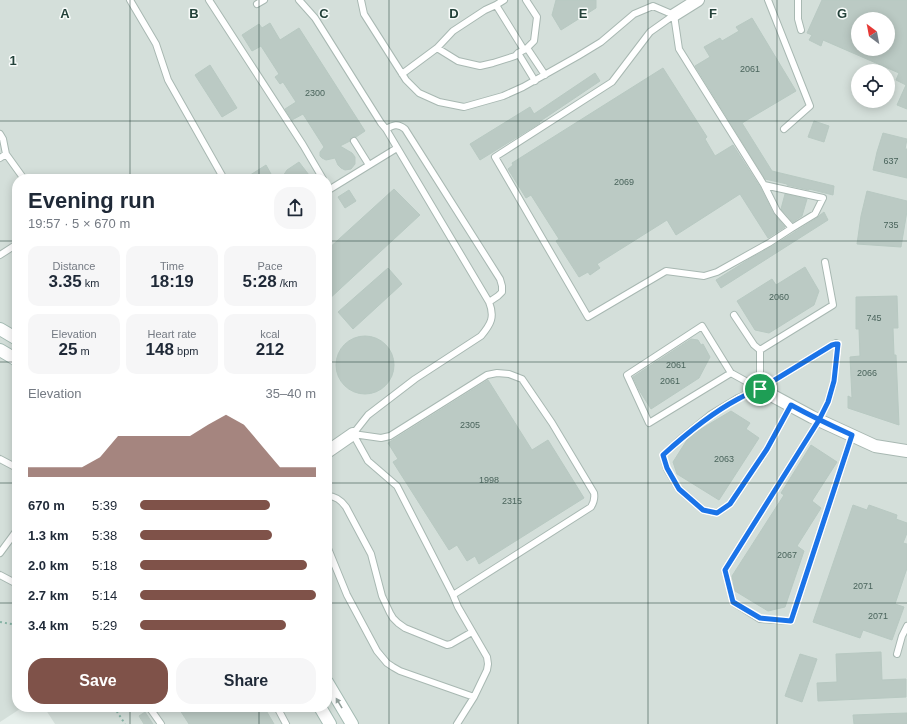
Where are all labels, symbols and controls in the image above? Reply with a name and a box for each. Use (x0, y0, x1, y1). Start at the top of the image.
text: A (60, 6, 70, 21)
text: B (189, 6, 199, 21)
text: C (319, 6, 329, 21)
text: D (449, 6, 459, 21)
text: E (579, 6, 588, 21)
text: F (709, 6, 717, 21)
text: G (837, 6, 847, 21)
north arrow (851, 12, 895, 56)
map controls (851, 12, 895, 108)
text: 1 (9, 53, 17, 68)
house number: 2061 (740, 64, 760, 74)
button: locate (851, 64, 895, 108)
house number: 2300 (305, 88, 325, 98)
house number: 637 (883, 156, 899, 166)
house number: 2069 (614, 177, 634, 187)
button: share (274, 187, 316, 229)
text: Evening run (28, 188, 155, 213)
text: 19:57 · 5 × 670 m (28, 216, 130, 231)
house number: 735 (883, 220, 899, 230)
text: Distance (53, 260, 95, 272)
text: Time (160, 260, 184, 272)
text: Pace (257, 260, 283, 272)
text: 3.35 (49, 272, 82, 291)
text: 18:19 (150, 272, 194, 291)
text: 5:28 (243, 272, 277, 291)
text: km (82, 277, 99, 289)
text: /km (277, 277, 297, 289)
house number: 2060 (769, 292, 789, 302)
house number: 745 (866, 313, 882, 323)
text: Elevation (51, 328, 97, 340)
text: Heart rate (148, 328, 196, 340)
text: kcal (260, 328, 280, 340)
text: 25 (58, 340, 77, 359)
text: 148 (146, 340, 174, 359)
text: 212 (256, 340, 284, 359)
text: m (77, 345, 90, 357)
text: bpm (174, 345, 198, 357)
house number: 2061 (666, 360, 686, 370)
house number: 2066 (857, 368, 877, 378)
pin (743, 372, 777, 406)
house number: 2061 (660, 376, 680, 386)
icon: arrive (749, 378, 771, 400)
text: Elevation (28, 386, 81, 401)
text: 35–40 m (265, 386, 316, 401)
house number: 2305 (460, 420, 480, 430)
house number: 2063 (714, 454, 734, 464)
house number: 1998 (479, 475, 499, 485)
house number: 2315 (502, 496, 522, 506)
text: 670 m (28, 498, 65, 513)
text: 5:39 (92, 498, 117, 513)
text: 1.3 km (28, 528, 68, 543)
text: 5:38 (92, 528, 117, 543)
house number: 2067 (777, 550, 797, 560)
text: 2.0 km (28, 558, 68, 573)
text: 5:18 (92, 558, 117, 573)
house number: 2071 (853, 581, 873, 591)
text: 2.7 km (28, 588, 68, 603)
text: 5:14 (92, 588, 117, 603)
house number: 2071 (868, 611, 888, 621)
text: 3.4 km (28, 618, 68, 633)
text: 5:29 (92, 618, 117, 633)
button: Save (28, 658, 168, 704)
button: Share (176, 658, 316, 704)
one-way arrow (336, 697, 343, 709)

